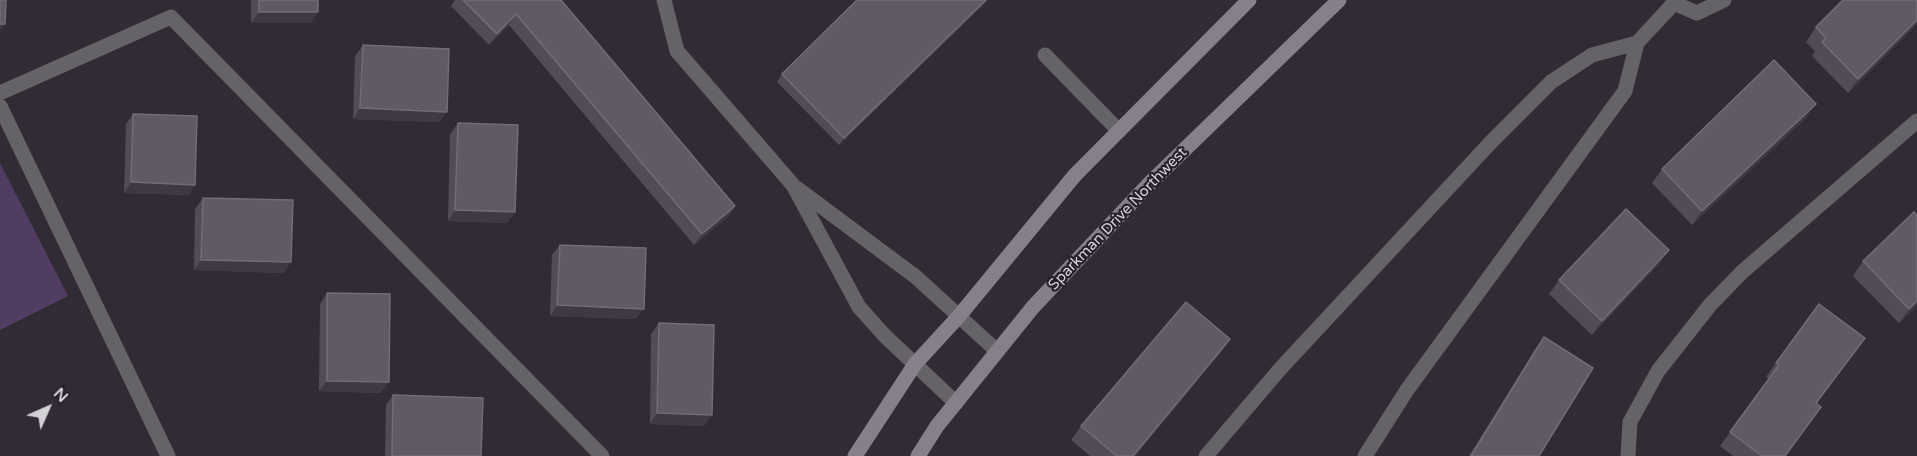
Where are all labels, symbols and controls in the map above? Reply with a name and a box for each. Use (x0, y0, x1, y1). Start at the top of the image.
street label: Sparkman Drive Northwest (1045, 144, 1191, 294)
north arrow (18, 378, 78, 438)
text: N (49, 384, 72, 407)

